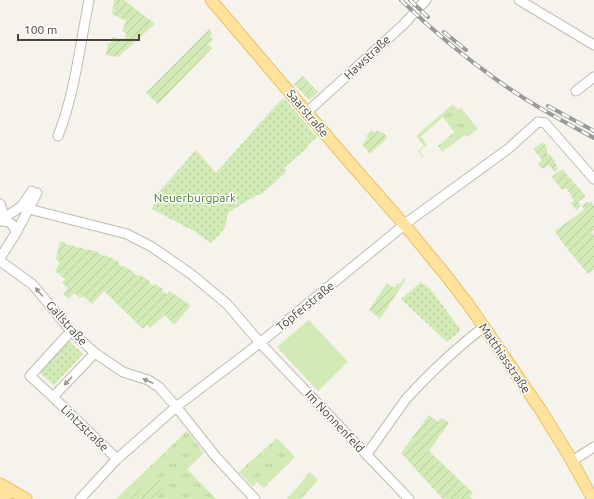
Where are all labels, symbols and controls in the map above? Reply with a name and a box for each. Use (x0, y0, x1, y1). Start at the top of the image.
scale bar (18, 16, 139, 42)
text: 100 m (24, 23, 57, 36)
street label: Hawstraße (341, 32, 393, 82)
street label: Saarstraße (284, 87, 332, 139)
park label: Neuerburgpark (154, 191, 236, 204)
street label: Töpferstraße (274, 279, 336, 333)
one-way arrow (34, 286, 43, 297)
street label: Gallstraße (44, 298, 90, 348)
street label: Matthiasstraße (477, 321, 533, 395)
one-way arrow (64, 377, 73, 386)
one-way arrow (142, 378, 154, 384)
street label: Im Nonnenfeld (303, 387, 367, 455)
street label: Lintzstraße (59, 402, 111, 454)

